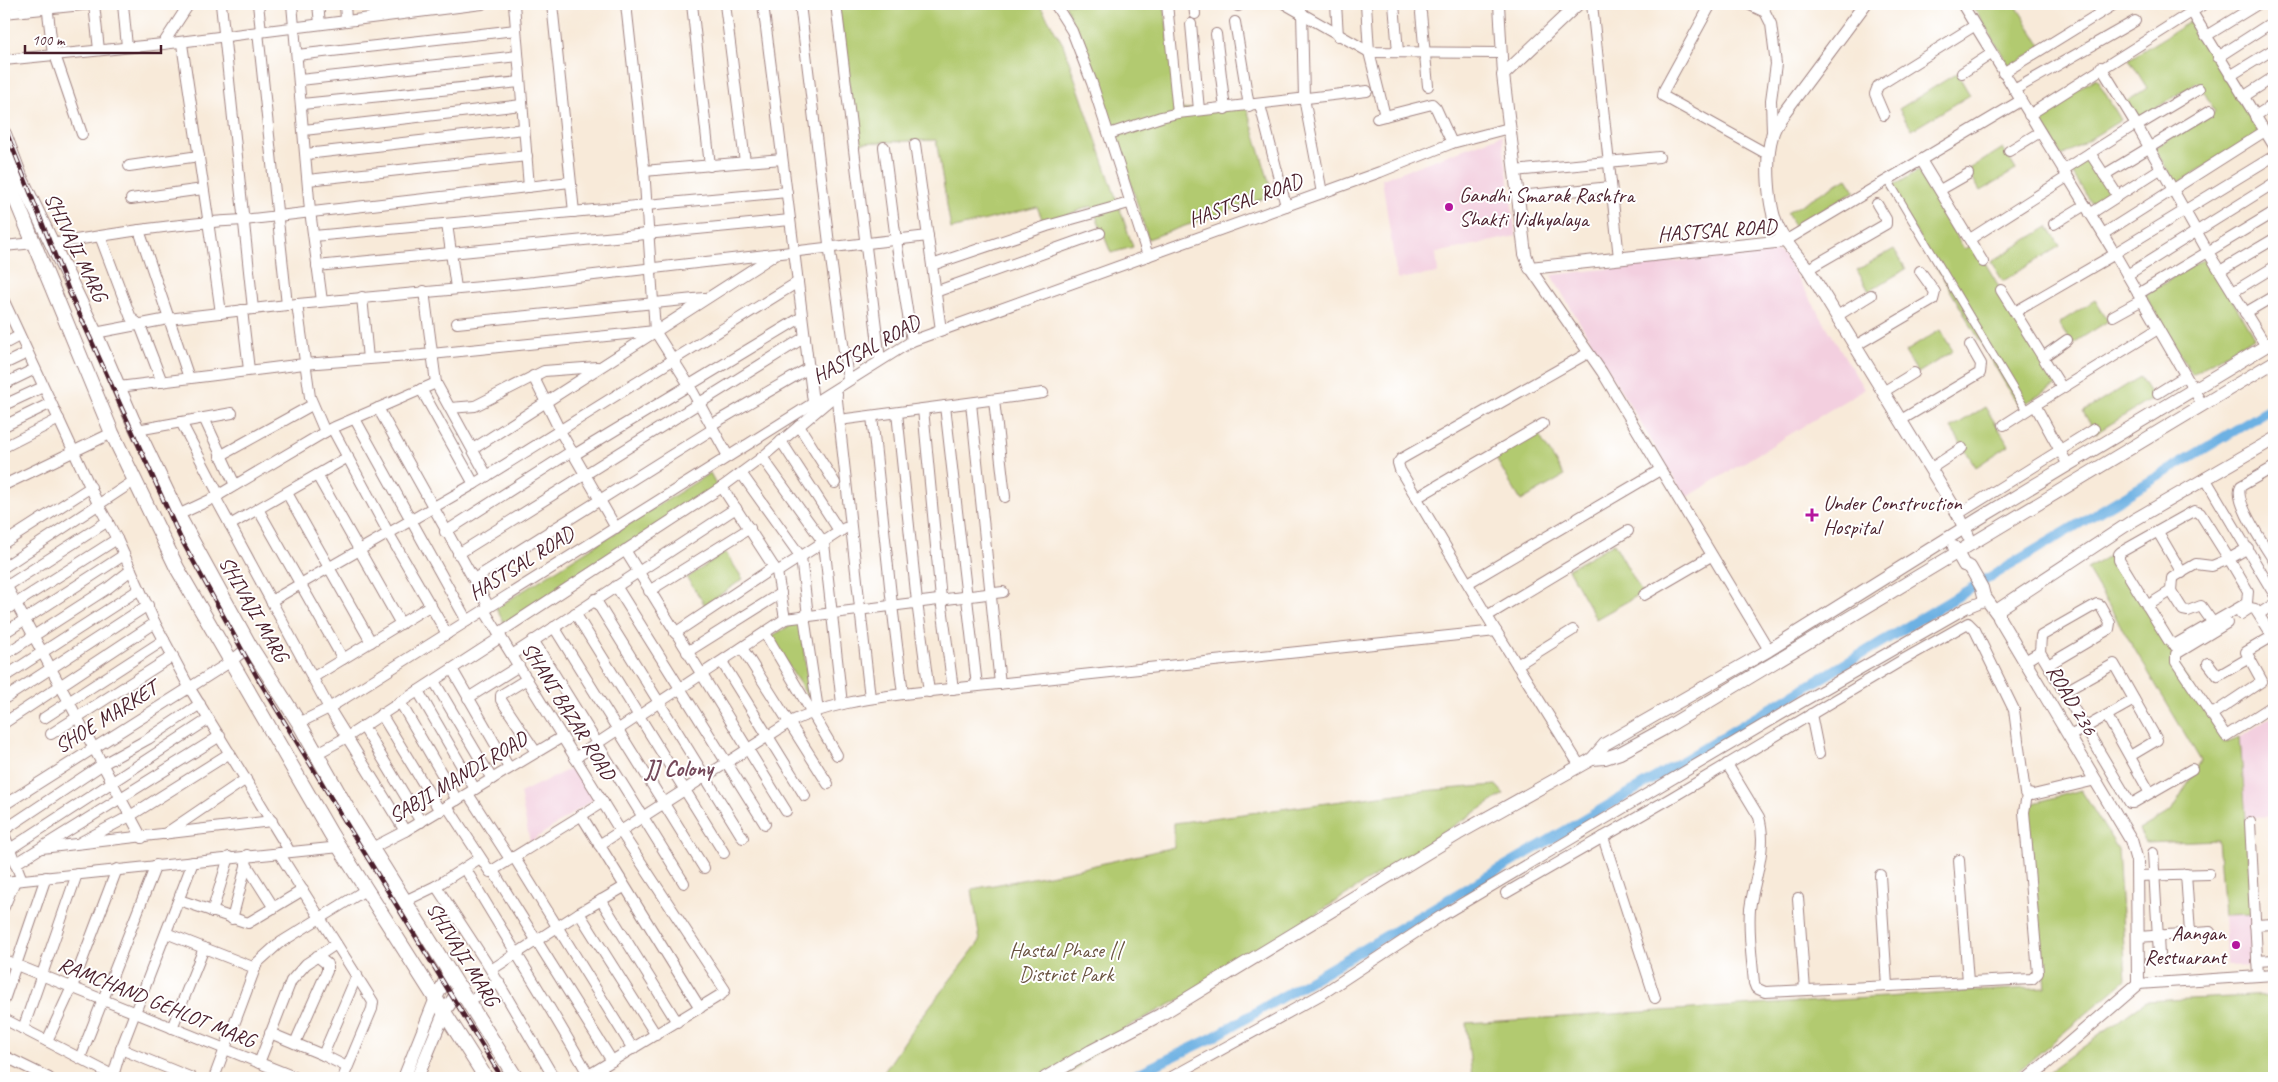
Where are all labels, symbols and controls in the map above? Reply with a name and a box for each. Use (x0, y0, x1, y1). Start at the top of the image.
scale bar (25, 22, 161, 54)
text: 100 m (32, 31, 66, 50)
street label: HASTSAL ROAD (1185, 167, 1307, 233)
place label: Gandhi Smarak Rashtra Shakti Vidhyalaya (1459, 182, 1636, 232)
street label: SHIVAJI MARG (39, 188, 115, 308)
marker: Gandhi Smarak Rashtra Shakti Vidhyalaya (1443, 201, 1455, 213)
street label: HASTSAL ROAD (1657, 213, 1779, 247)
street label: HASTSAL ROAD (808, 308, 926, 389)
place label: Under Construction Hospital (1823, 490, 1962, 540)
marker: Under Construction Hospital (1805, 508, 1819, 522)
street label: HASTSAL ROAD (464, 519, 580, 606)
street label: SHIVAJI MARG (213, 552, 296, 669)
street label: SHANI BAZAR ROAD (516, 637, 623, 786)
street label: ROAD 236 (2041, 660, 2103, 740)
street label: SHOE MARKET (50, 672, 167, 759)
street label: SABJI MANDI ROAD (384, 724, 534, 829)
district label: JJ Colony (643, 755, 715, 783)
street label: SHIVAJI MARG (421, 897, 507, 1013)
place label: Aangan Restuarant (2144, 920, 2228, 970)
park label: Hastal Phase || District Park (1009, 937, 1126, 987)
marker: Aangan Restuarant (2230, 939, 2242, 951)
street label: RAMCHAND GEHLOT MARG (55, 951, 262, 1054)

